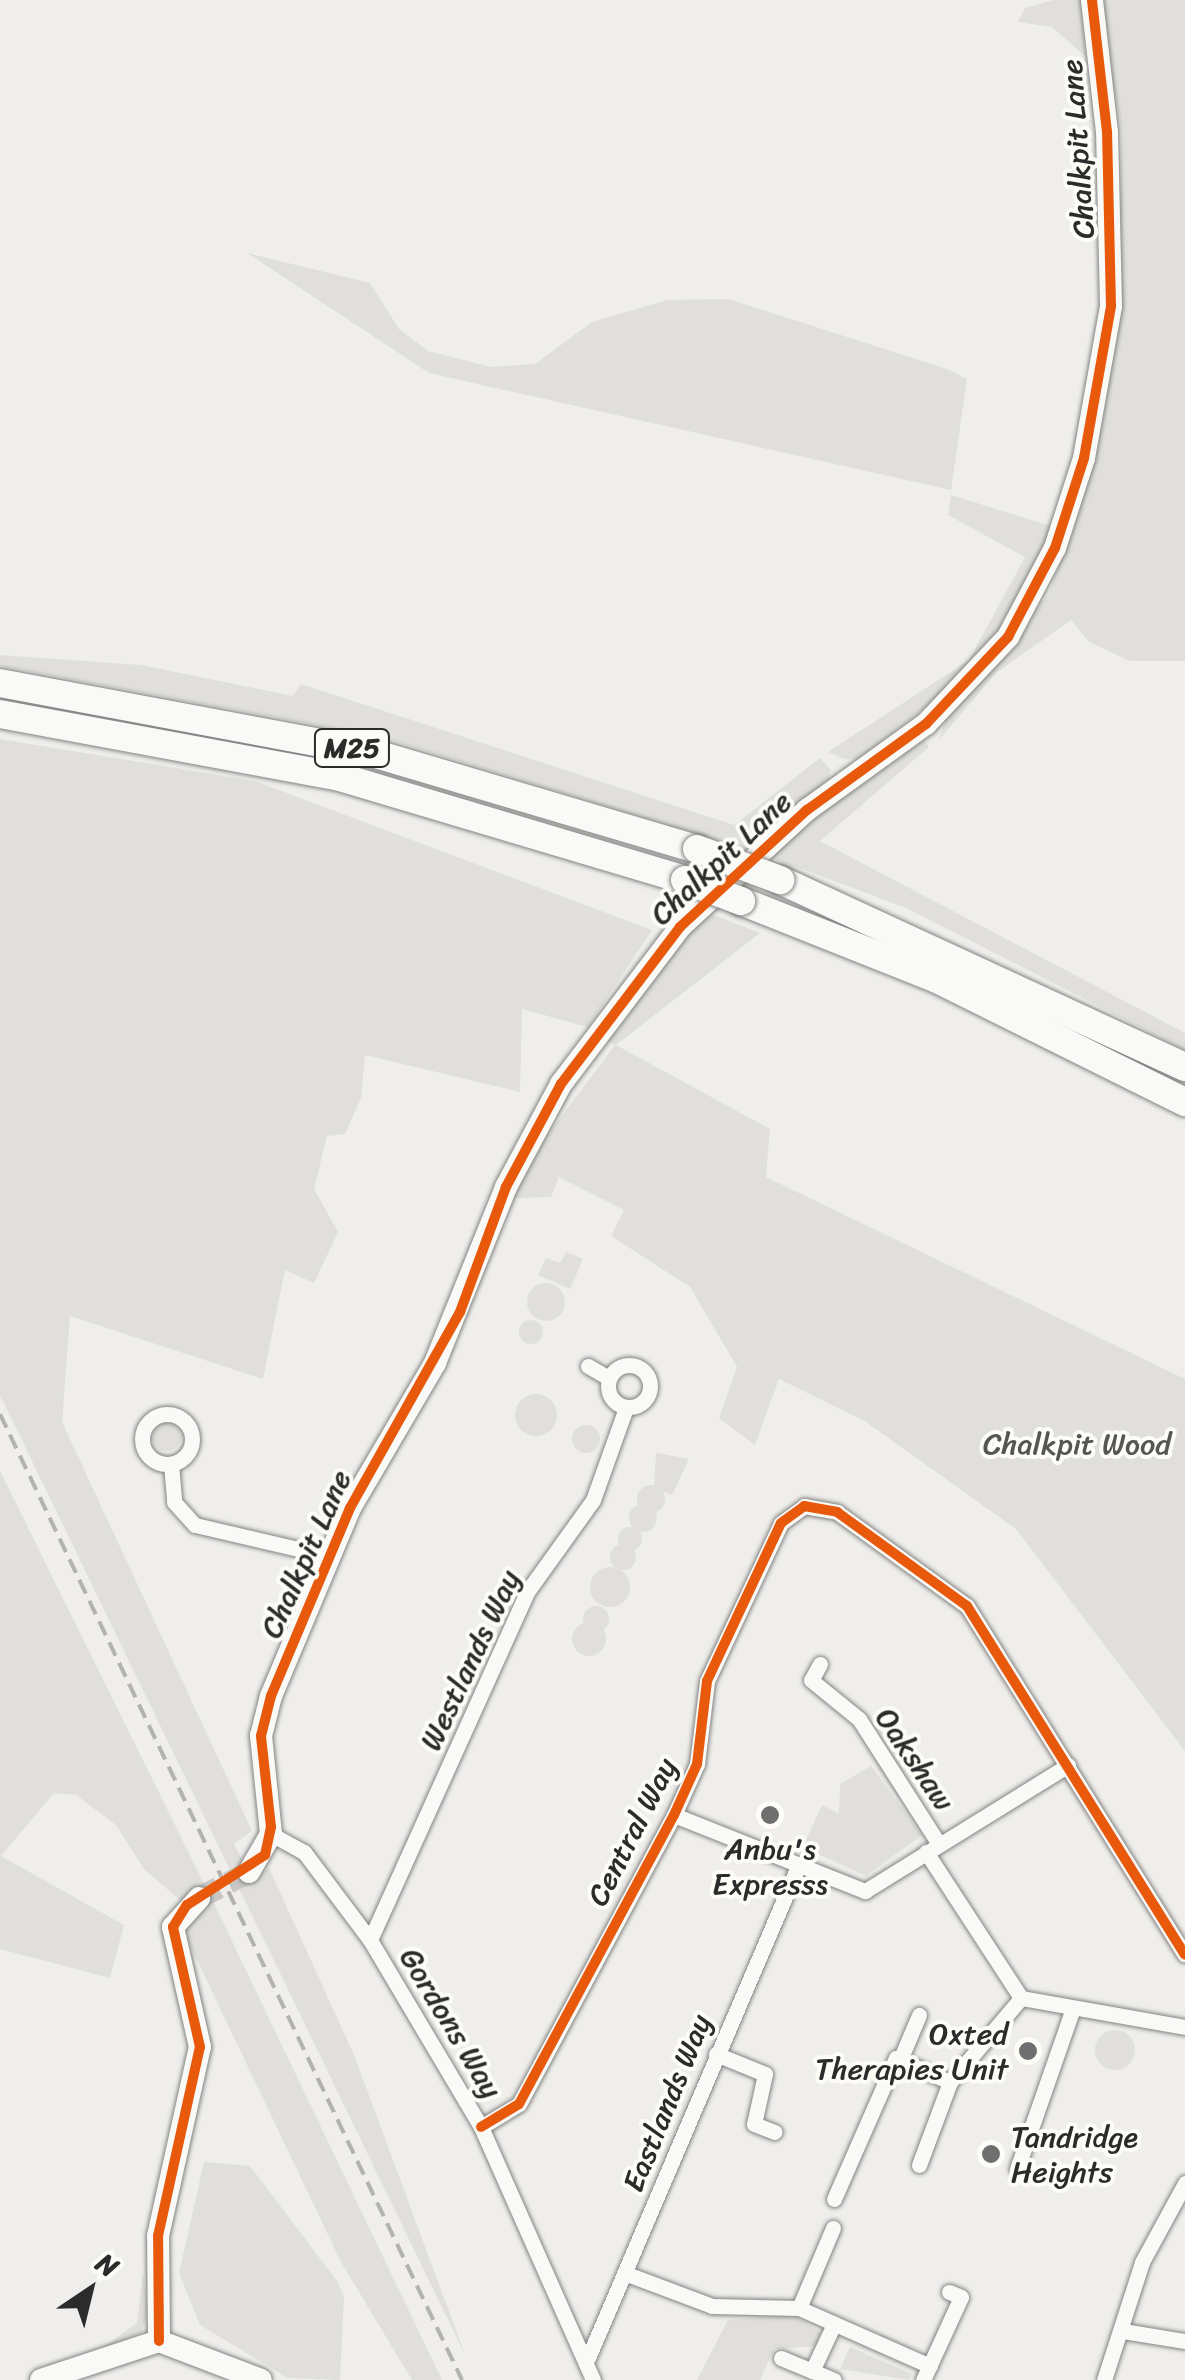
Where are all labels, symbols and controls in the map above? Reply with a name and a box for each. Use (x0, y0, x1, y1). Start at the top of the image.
street label: Chalkpit Lane (1054, 58, 1102, 240)
road number: M25 (312, 725, 392, 771)
street label: Chalkpit Lane (643, 784, 799, 932)
park label: Chalkpit Wood (983, 1426, 1171, 1462)
street label: Chalkpit Lane (253, 1465, 359, 1643)
street label: Westlands Way (413, 1564, 527, 1756)
street label: Oakshaw (868, 1701, 962, 1817)
street label: Central Way (579, 1752, 685, 1912)
marker: Anbu's Expresss (759, 1804, 781, 1826)
place label: Anbu's Expresss (712, 1831, 828, 1902)
street label: Gordons Way (392, 1941, 510, 2105)
street label: Eastlands Way (615, 2009, 719, 2197)
place label: Oxted Therapies Unit (814, 2016, 1008, 2086)
marker: Oxted Therapies Unit (1017, 2040, 1039, 2062)
place label: Tandridge Heights (1011, 2119, 1138, 2190)
marker: Tandridge Heights (980, 2143, 1002, 2165)
text: N (85, 2239, 129, 2291)
north arrow (40, 2240, 140, 2340)

